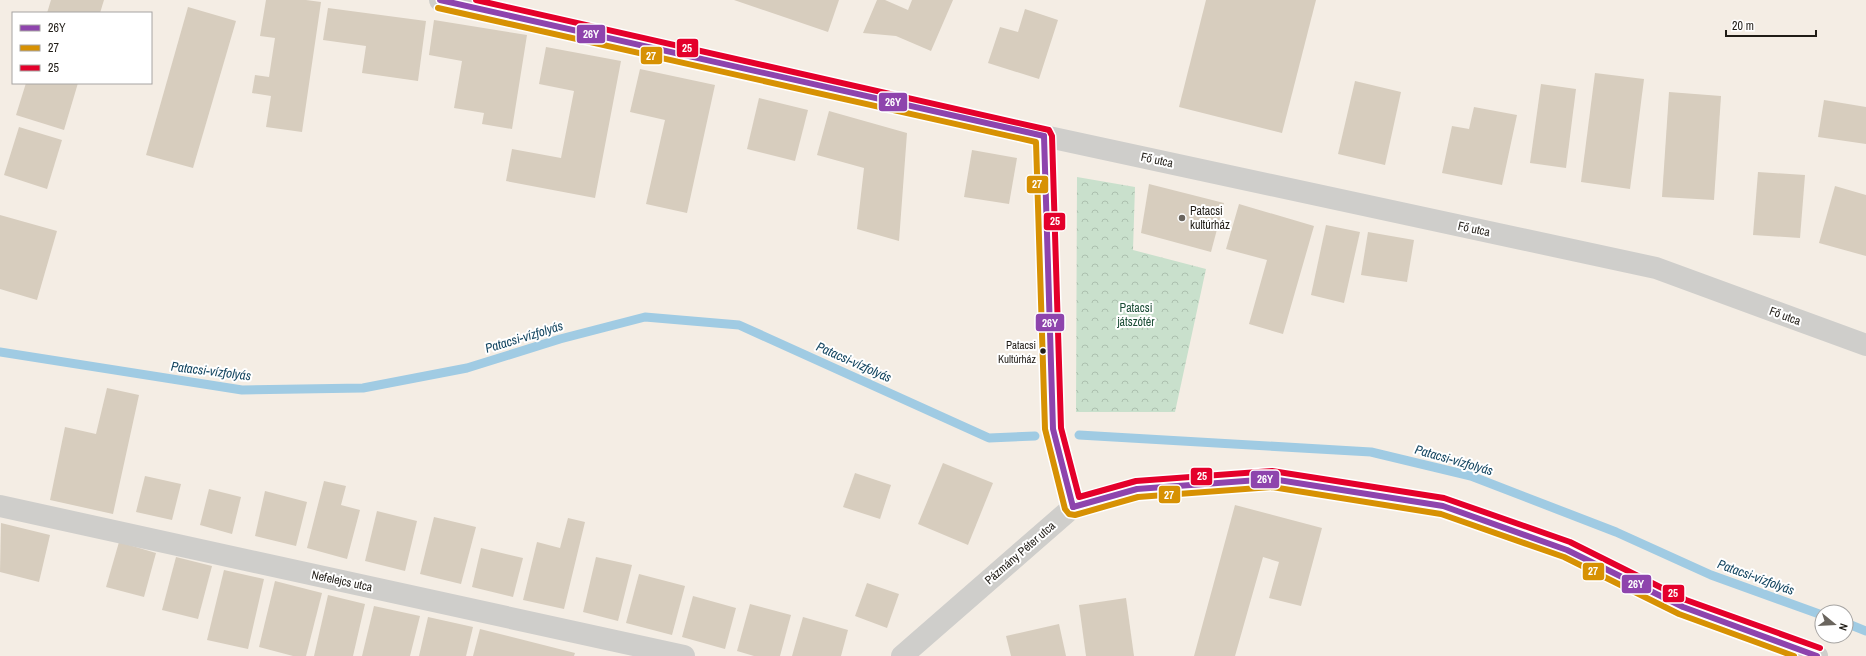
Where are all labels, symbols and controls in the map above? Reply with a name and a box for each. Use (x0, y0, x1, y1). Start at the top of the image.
legend (12, 12, 152, 84)
scale bar (1726, 12, 1816, 38)
text: 20 m (1732, 18, 1754, 34)
text: 26Y (48, 20, 66, 36)
line badge: 26Y (576, 24, 606, 44)
text: 26Y (583, 27, 600, 41)
line badge: 25 (676, 38, 699, 58)
text: 27 (48, 40, 59, 56)
text: 25 (682, 41, 692, 55)
line badge: 27 (640, 46, 663, 65)
text: 27 (646, 49, 656, 63)
text: 25 (48, 60, 59, 76)
line badge: 26Y (878, 92, 908, 112)
text: 26Y (885, 95, 902, 109)
street label: Fő utca (1140, 149, 1175, 171)
line badge: 27 (1026, 175, 1049, 194)
text: 27 (1032, 177, 1042, 191)
place label: Patacsi kultúrház (1190, 203, 1230, 233)
line badge: 25 (1043, 212, 1066, 231)
marker: Patacsi kultúrház (1177, 213, 1187, 223)
text: 25 (1050, 214, 1060, 228)
street label: Fő utca (1457, 218, 1492, 240)
park label: Patacsi játszótér (1116, 300, 1155, 330)
street label: Fő utca (1767, 303, 1803, 329)
line badge: 26Y (1035, 313, 1065, 332)
text: 26Y (1042, 316, 1059, 330)
water label: Patacsi-vízfolyás (483, 317, 565, 357)
water label: Patacsi-vízfolyás (814, 338, 894, 386)
place label: Patacsi Kultúrház (998, 338, 1036, 366)
marker: Patacsi Kultúrház (1038, 346, 1048, 356)
water label: Patacsi-vízfolyás (170, 358, 252, 384)
water label: Patacsi-vízfolyás (1413, 441, 1495, 479)
line badge: 25 (1190, 467, 1213, 486)
text: 25 (1197, 469, 1207, 483)
line badge: 26Y (1250, 470, 1280, 489)
text: 26Y (1257, 472, 1274, 486)
line badge: 27 (1158, 485, 1181, 504)
text: 27 (1164, 488, 1174, 502)
street label: Pázmány Péter utca (981, 518, 1059, 588)
water label: Patacsi-vízfolyás (1715, 555, 1797, 599)
line badge: 27 (1582, 562, 1605, 581)
text: 27 (1588, 564, 1598, 578)
street label: Nefelejcs utca (310, 567, 374, 595)
line badge: 26Y (1621, 574, 1652, 594)
text: 26Y (1628, 577, 1645, 591)
line badge: 25 (1662, 584, 1685, 603)
text: 25 (1668, 586, 1678, 600)
north arrow (1814, 604, 1854, 644)
text: N (1836, 622, 1851, 632)

